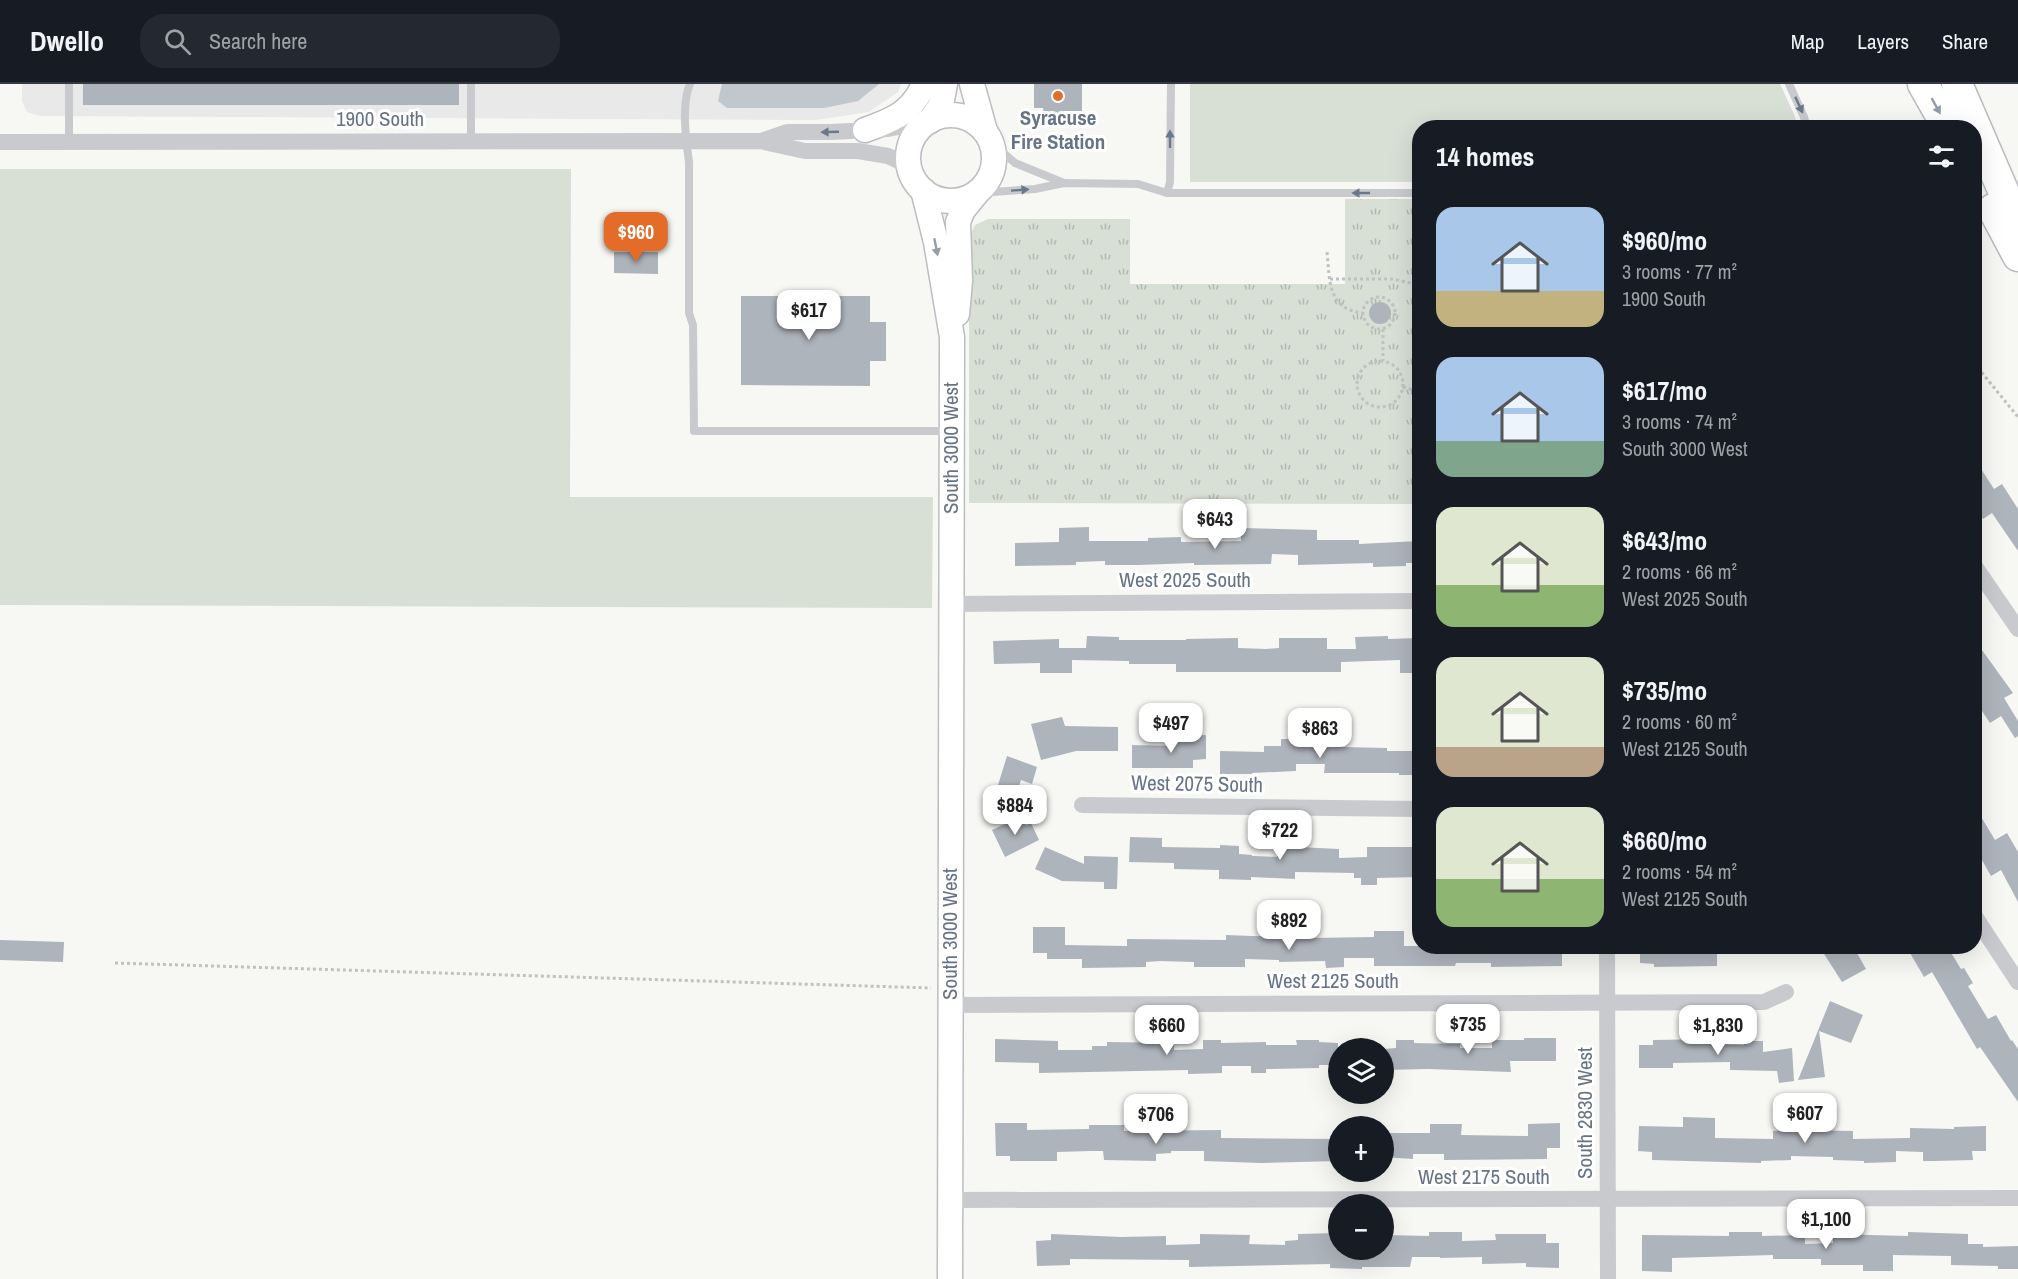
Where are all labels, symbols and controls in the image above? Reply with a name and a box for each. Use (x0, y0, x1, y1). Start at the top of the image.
search box (140, 14, 560, 68)
text: Dwello (30, 22, 104, 60)
icon: search (161, 25, 194, 58)
text: Search here (209, 26, 307, 56)
text: Map (1791, 27, 1824, 56)
text: Layers (1857, 27, 1909, 56)
text: Share (1942, 27, 1988, 56)
marker: Syracuse Fire Station (1051, 89, 1065, 103)
one-way arrow (1794, 97, 1804, 115)
one-way arrow (1930, 98, 1941, 114)
place label: Syracuse Fire Station (1011, 103, 1105, 156)
street label: 1900 South (336, 104, 424, 133)
one-way arrow (820, 127, 839, 137)
one-way arrow (1165, 129, 1175, 148)
text: 14 homes (1436, 139, 1534, 174)
icon: filters (1925, 140, 1958, 173)
one-way arrow (1011, 185, 1030, 194)
one-way arrow (1351, 188, 1370, 198)
pin: $960 (600, 212, 672, 263)
text: $960 (618, 218, 654, 245)
text: $960/mo (1622, 223, 1707, 258)
icon: home (1484, 231, 1556, 303)
one-way arrow (932, 238, 941, 257)
text: 3 rooms · 77 m² (1622, 258, 1737, 285)
text: 1900 South (1622, 285, 1706, 312)
pin: $617 (773, 290, 845, 341)
text: $617 (791, 296, 827, 323)
text: $617/mo (1622, 373, 1707, 408)
icon: home (1484, 381, 1556, 453)
street label: South 3000 West (936, 382, 965, 514)
text: 3 rooms · 74 m² (1622, 408, 1737, 435)
text: South 3000 West (1622, 435, 1748, 462)
pin: $643 (1179, 499, 1251, 550)
text: $643 (1197, 505, 1233, 532)
text: $643/mo (1622, 523, 1707, 558)
icon: home (1484, 531, 1556, 603)
text: 2 rooms · 66 m² (1622, 558, 1737, 585)
street label: West 2025 South (1119, 565, 1251, 594)
text: West 2025 South (1622, 585, 1748, 612)
text: $735/mo (1622, 673, 1707, 708)
icon: home (1484, 681, 1556, 753)
pin: $497 (1135, 703, 1207, 754)
pin: $863 (1284, 708, 1356, 759)
text: 2 rooms · 60 m² (1622, 708, 1737, 735)
text: $497 (1153, 709, 1189, 736)
text: $863 (1302, 714, 1338, 741)
text: West 2125 South (1622, 735, 1748, 762)
street label: West 2075 South (1131, 768, 1263, 799)
pin: $884 (979, 785, 1051, 836)
text: $884 (997, 791, 1033, 818)
pin: $722 (1244, 810, 1316, 861)
text: $722 (1262, 816, 1298, 843)
text: $660/mo (1622, 823, 1707, 858)
icon: home (1484, 831, 1556, 903)
text: 2 rooms · 54 m² (1622, 858, 1737, 885)
street label: South 3000 West (935, 868, 964, 1000)
text: West 2125 South (1622, 885, 1748, 912)
pin: $892 (1253, 900, 1325, 951)
text: $892 (1271, 906, 1307, 933)
street label: West 2125 South (1267, 966, 1399, 995)
pin: $735 (1432, 1004, 1504, 1055)
pin: $660 (1131, 1005, 1203, 1056)
pin: $1,830 (1669, 1005, 1767, 1056)
text: $735 (1450, 1010, 1486, 1037)
text: $660 (1149, 1011, 1185, 1038)
text: $1,830 (1693, 1011, 1743, 1038)
map controls (1328, 1038, 1394, 1260)
button: layers (1328, 1038, 1394, 1104)
street label: South 2830 West (1570, 1047, 1599, 1179)
pin: $607 (1769, 1093, 1841, 1144)
pin: $706 (1120, 1094, 1192, 1145)
text: $607 (1787, 1099, 1823, 1126)
text: $706 (1138, 1100, 1174, 1127)
button: + (1328, 1116, 1394, 1182)
street label: West 2175 South (1418, 1162, 1550, 1191)
button: − (1328, 1194, 1394, 1260)
pin: $1,100 (1777, 1199, 1875, 1250)
text: $1,100 (1801, 1205, 1851, 1232)

